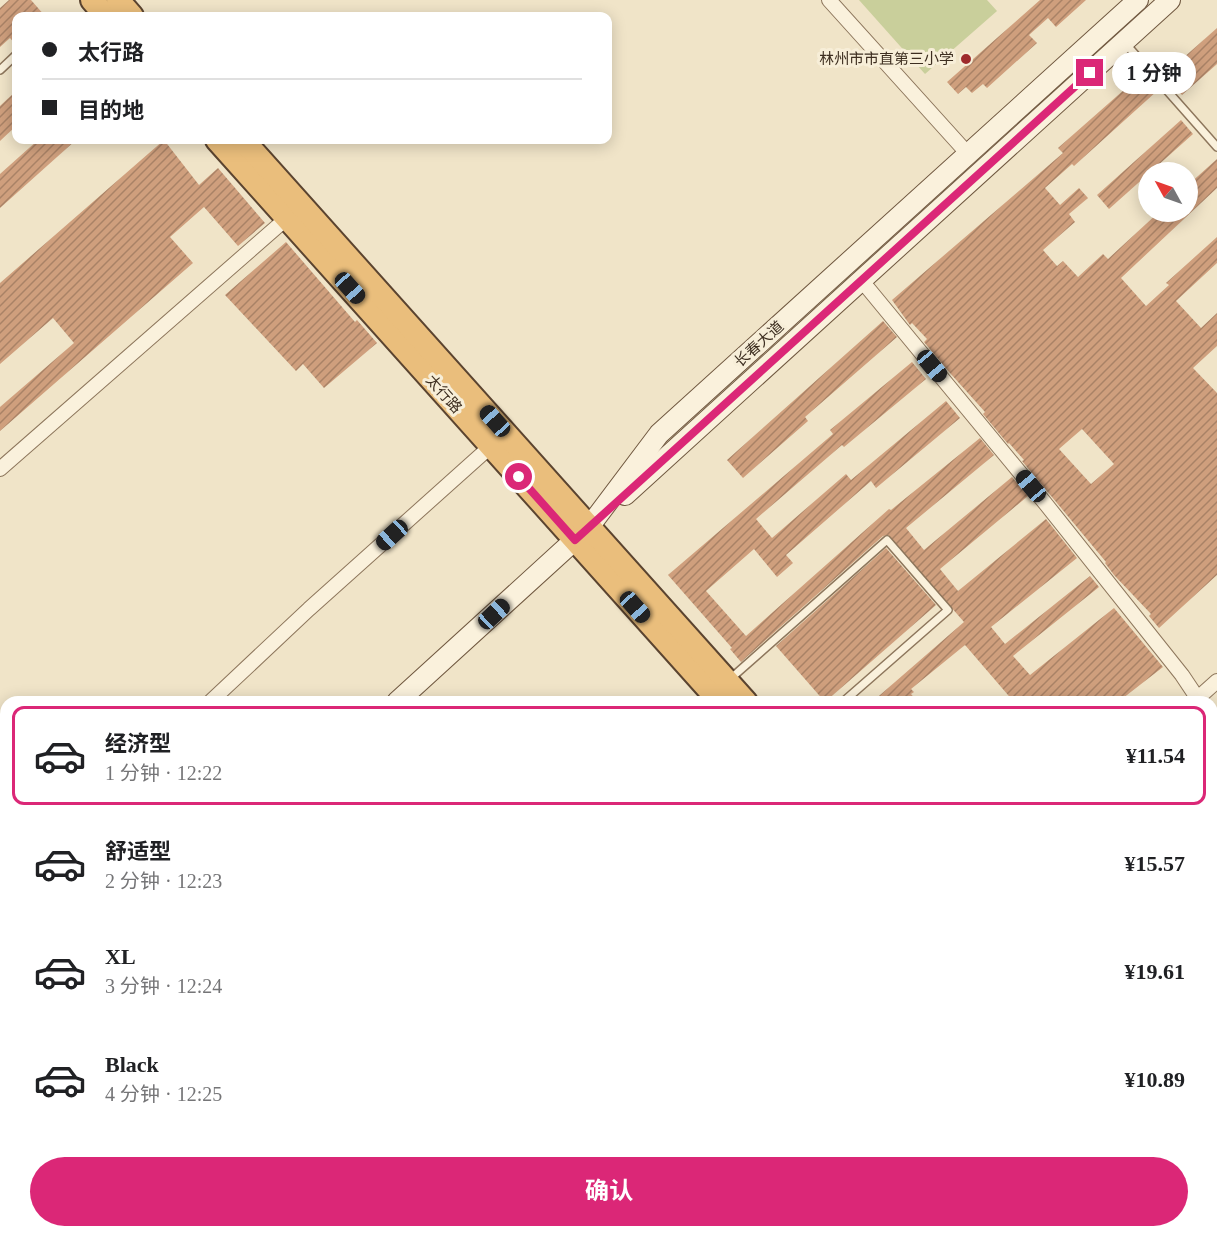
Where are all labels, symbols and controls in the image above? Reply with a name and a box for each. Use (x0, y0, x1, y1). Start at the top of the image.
text: 太行路 (78, 40, 144, 65)
place label: 林州市市直第三小学 (819, 50, 954, 67)
marker: 林州市市直第三小学 (959, 52, 973, 66)
callout: 1 分钟 (1111, 52, 1195, 94)
route end (1076, 59, 1103, 86)
text: 1 分钟 (1127, 62, 1182, 84)
text: 目的地 (78, 98, 144, 123)
north arrow (1138, 162, 1198, 222)
map controls (1138, 162, 1198, 222)
car (331, 269, 369, 307)
street label: 长春大道 (731, 318, 787, 370)
car (914, 346, 950, 386)
street label: 太行路 (423, 372, 465, 416)
car (476, 402, 514, 440)
route start (505, 463, 532, 490)
car (1013, 466, 1049, 506)
car (373, 516, 411, 554)
car (616, 588, 654, 626)
car (475, 595, 513, 633)
icon: car (33, 729, 87, 783)
text: 经济型 (105, 731, 171, 756)
text: ¥11.54 (1126, 743, 1185, 768)
text: 1 分钟 · 12:22 (105, 762, 222, 784)
icon: car (33, 837, 87, 891)
text: 舒适型 (105, 839, 171, 864)
text: ¥15.57 (1125, 851, 1185, 876)
text: 2 分钟 · 12:23 (105, 870, 222, 892)
text: XL (105, 944, 136, 969)
icon: car (33, 945, 87, 999)
text: ¥19.61 (1125, 959, 1185, 984)
text: 3 分钟 · 12:24 (105, 975, 222, 997)
text: Black (105, 1052, 159, 1077)
icon: car (33, 1053, 87, 1107)
text: ¥10.89 (1125, 1067, 1185, 1092)
text: 4 分钟 · 12:25 (105, 1083, 222, 1105)
button: 确认 (30, 1157, 1188, 1226)

